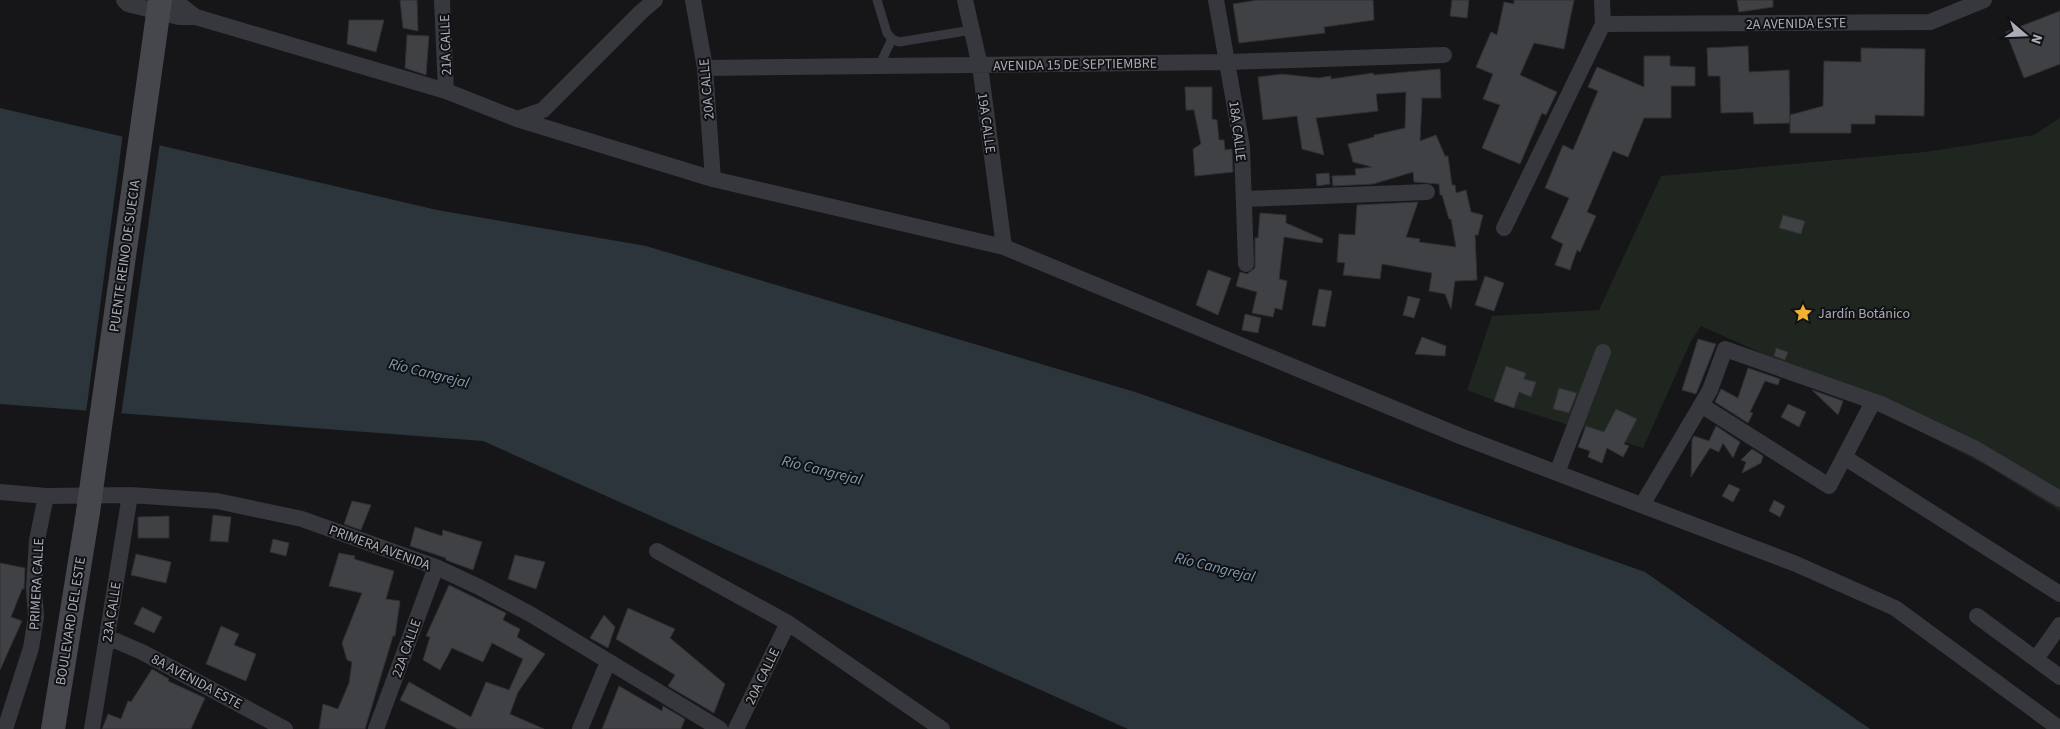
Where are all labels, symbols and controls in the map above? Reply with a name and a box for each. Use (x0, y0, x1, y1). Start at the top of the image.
north arrow (2000, 10, 2050, 60)
street label: 2A AVENIDA ESTE (1746, 13, 1846, 35)
street label: 21A CALLE (435, 14, 457, 76)
text: N (2025, 31, 2047, 47)
street label: AVENIDA 15 DE SEPTIEMBRE (993, 54, 1157, 76)
street label: 20A CALLE (694, 58, 720, 120)
street label: 19A CALLE (972, 92, 1000, 155)
street label: 18A CALLE (1223, 100, 1251, 163)
street label: PUENTE REINO DE SUECIA (104, 178, 146, 333)
place icon: Jardín Botánico (1792, 302, 1814, 324)
place label: Jardín Botánico (1818, 304, 1910, 324)
water label: Río Cangrejal (386, 353, 472, 394)
water label: Río Cangrejal (779, 450, 865, 491)
street label: PRIMERA AVENIDA (326, 520, 433, 576)
street label: PRIMERA CALLE (25, 538, 49, 631)
water label: Río Cangrejal (1172, 547, 1258, 588)
street label: BOULEVARD DEL ESTE (51, 555, 91, 687)
street label: 23A CALLE (97, 581, 127, 644)
street label: 22A CALLE (387, 616, 427, 680)
street label: 20A CALLE (741, 645, 785, 708)
street label: 8A AVENIDA ESTE (147, 649, 246, 714)

